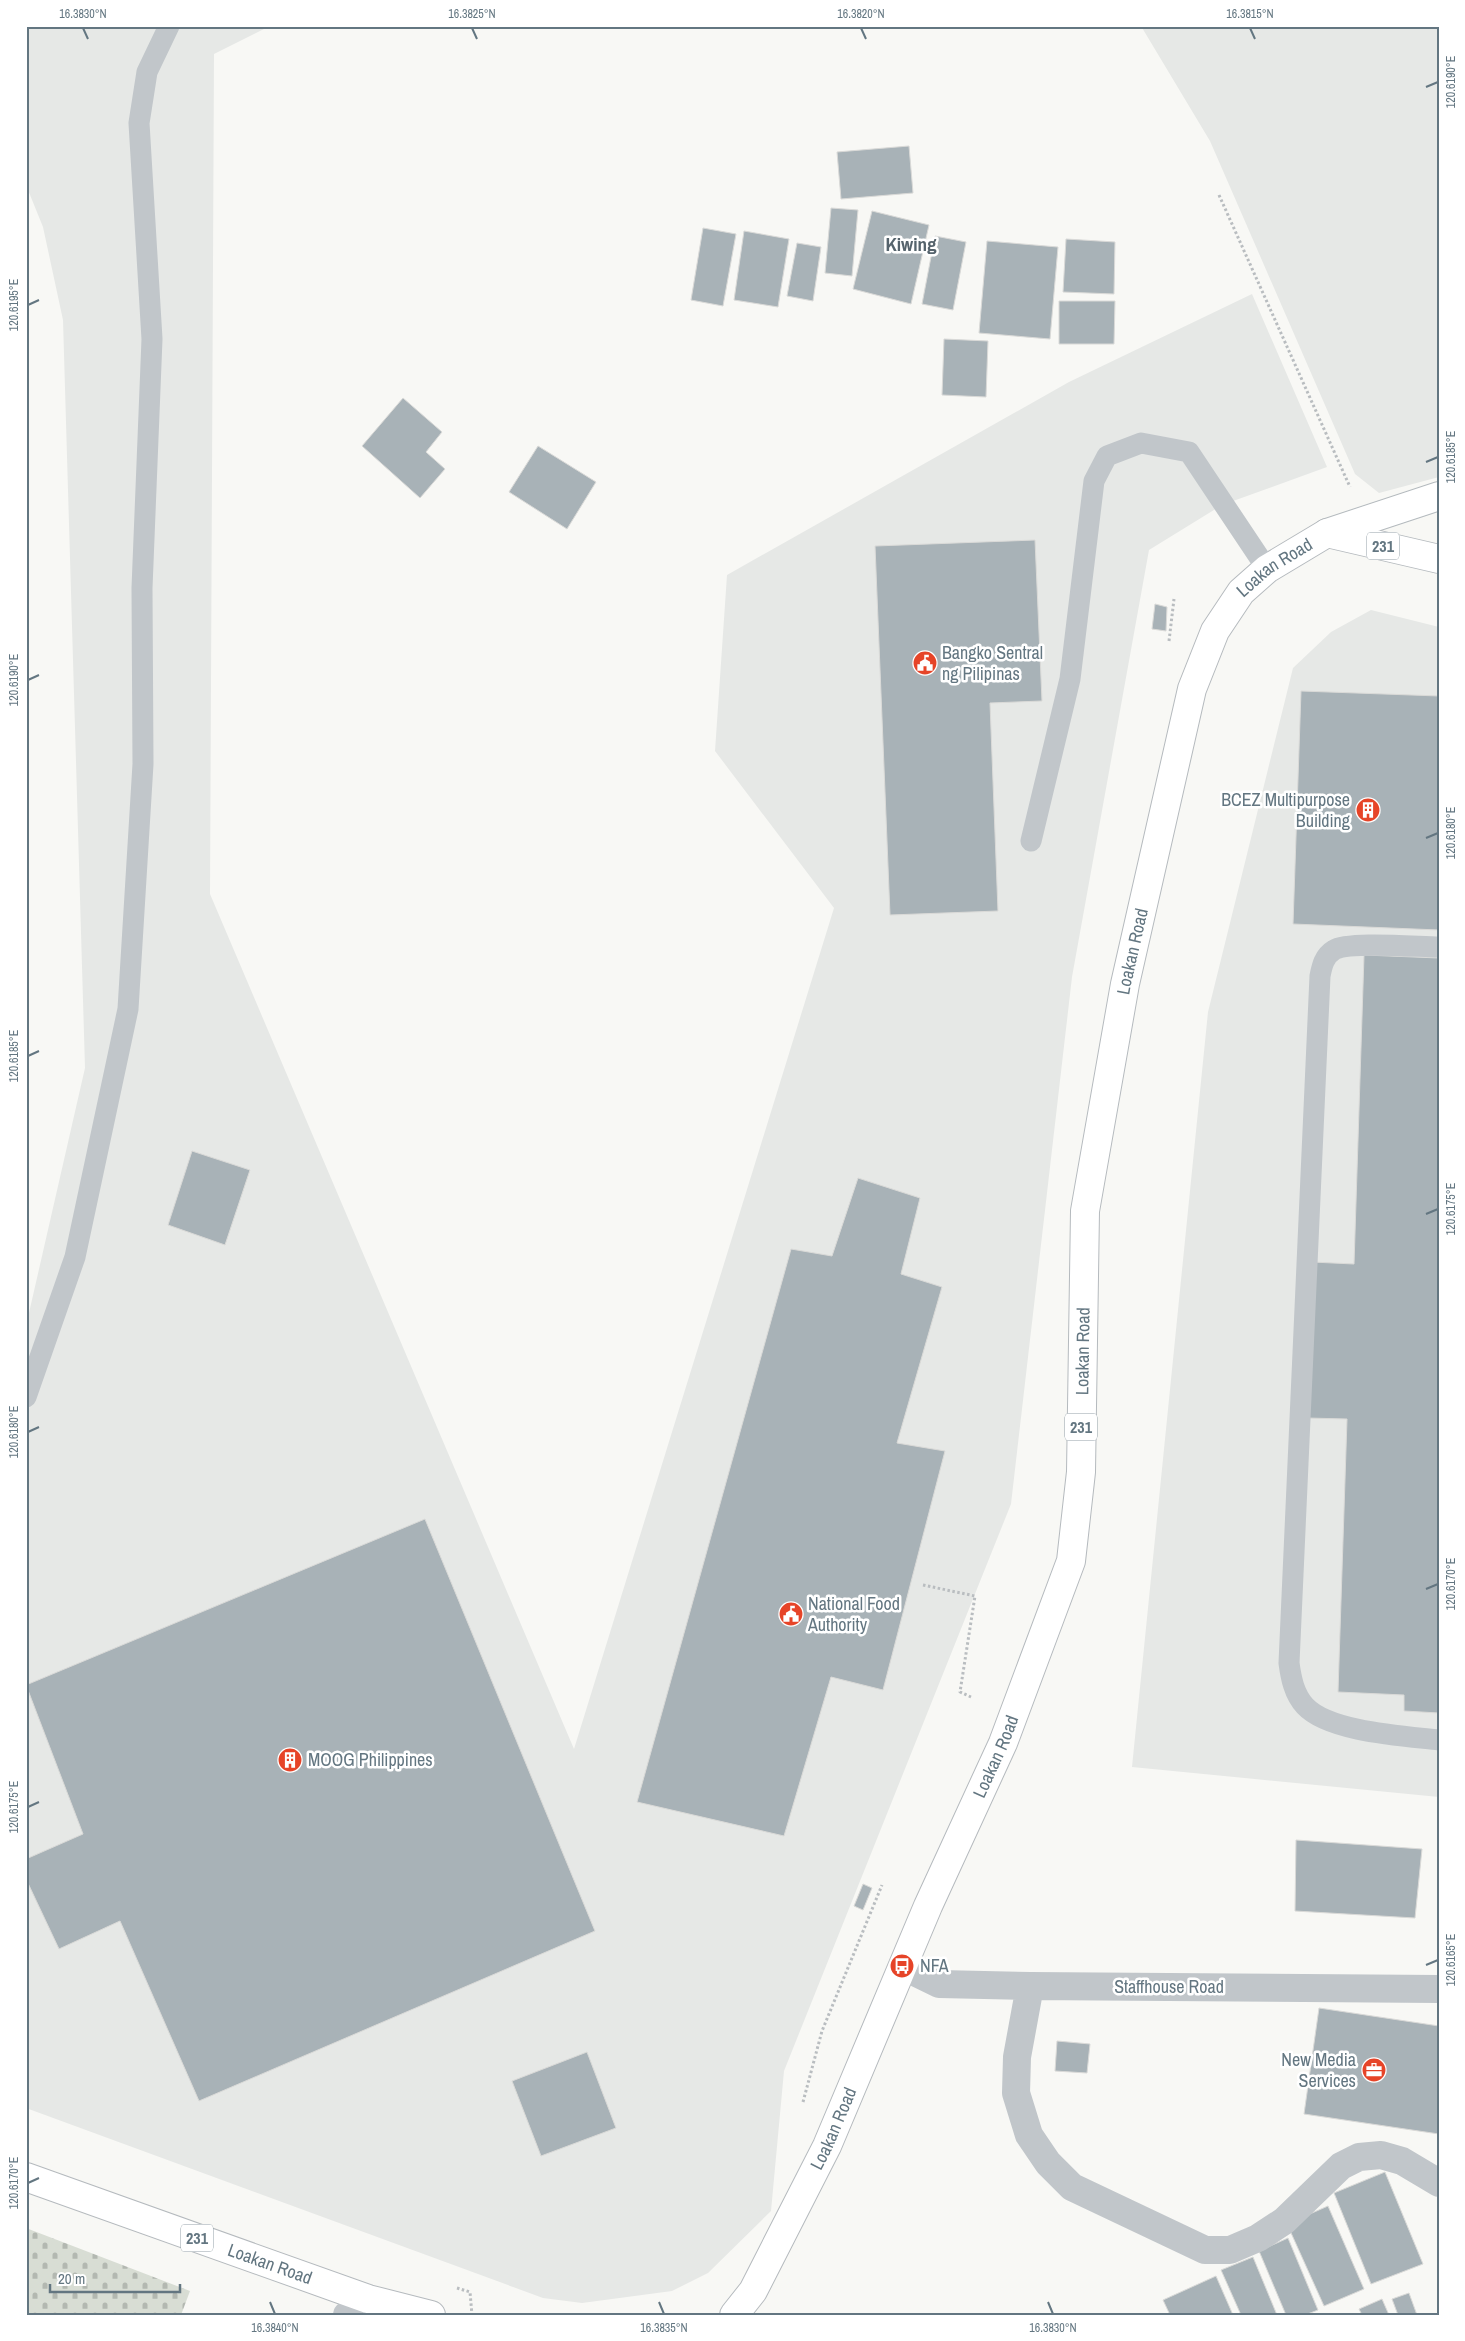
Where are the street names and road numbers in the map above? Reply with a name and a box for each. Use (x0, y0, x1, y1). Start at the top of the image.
street label: Loakan Road (1231, 532, 1317, 603)
road number: 231 (1367, 532, 1399, 560)
street label: Loakan Road (1110, 906, 1154, 996)
street label: Loakan Road (1069, 1307, 1096, 1395)
road number: 231 (1065, 1414, 1097, 1440)
street label: Loakan Road (966, 1712, 1024, 1802)
street label: Staffhouse Road (1114, 1974, 1224, 1999)
street label: Loakan Road (804, 2083, 862, 2174)
road number: 231 (181, 2224, 213, 2252)
street label: Loakan Road (225, 2237, 316, 2290)

